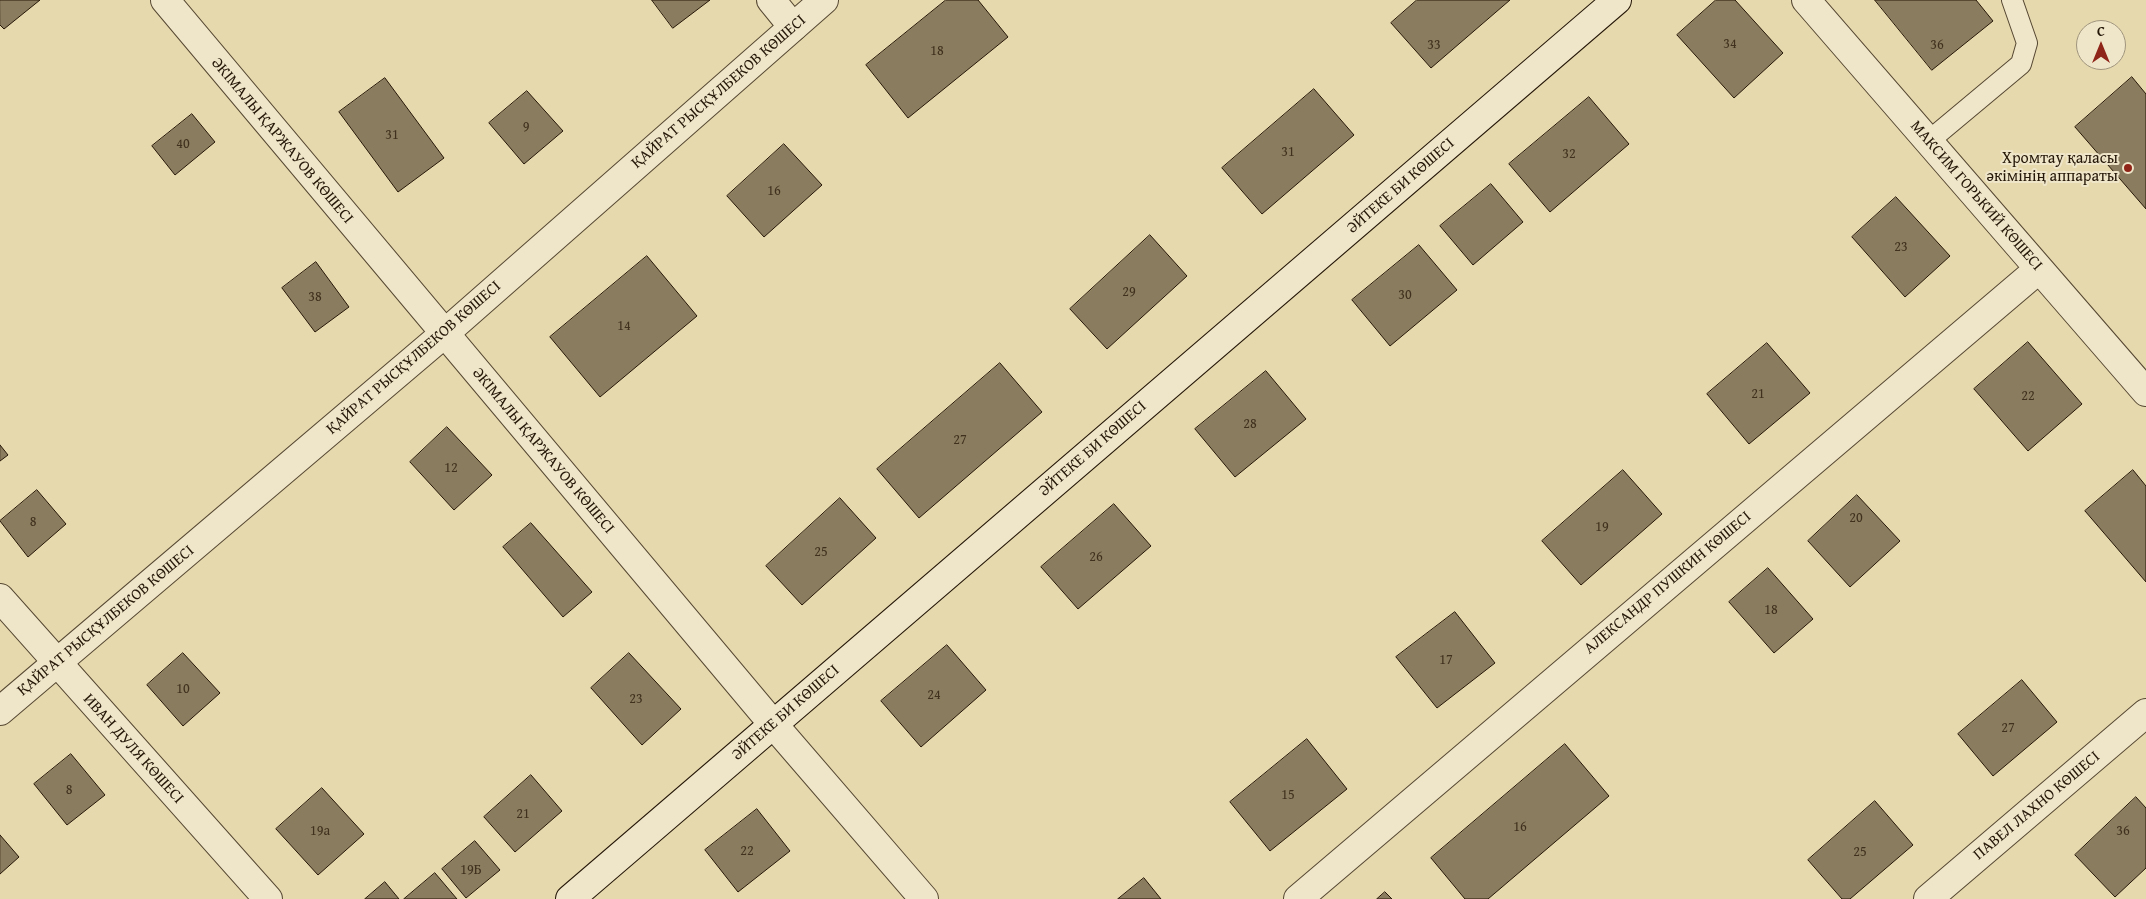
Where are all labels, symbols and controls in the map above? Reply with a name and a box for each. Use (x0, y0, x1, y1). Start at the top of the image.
street label: ҚАЙРАТ РЫСҚҰЛБЕКОВ КӨШЕСІ (628, 11, 810, 173)
north arrow (2076, 20, 2126, 70)
text: С (2097, 21, 2105, 41)
house number: 34 (1723, 36, 1737, 52)
house number: 33 (1427, 37, 1441, 53)
house number: 36 (1930, 37, 1944, 53)
house number: 18 (930, 43, 944, 59)
street label: ӘКІМАЛЫ ҚАРЖАУОВ КӨШЕСІ (207, 54, 357, 228)
street label: МАКСИМ ГОРЬКИЙ КӨШЕСІ (1906, 117, 2046, 275)
house number: 9 (523, 119, 529, 135)
house number: 31 (385, 127, 399, 143)
street label: ӘЙТЕКЕ БИ КӨШЕСІ (1343, 134, 1459, 238)
house number: 40 (176, 136, 190, 152)
house number: 31 (1281, 144, 1295, 160)
house number: 32 (1562, 146, 1576, 162)
place label: Хромтау қаласы әкімінің аппараты (1987, 149, 2118, 187)
marker: Хромтау қаласы әкімінің аппараты (2122, 162, 2134, 174)
house number: 16 (767, 183, 781, 199)
house number: 23 (1894, 239, 1908, 255)
street label: ҚАЙРАТ РЫСҚҰЛБЕКОВ КӨШЕСІ (323, 277, 505, 439)
house number: 29 (1122, 284, 1136, 300)
house number: 30 (1398, 287, 1412, 303)
house number: 38 (308, 289, 322, 305)
house number: 14 (617, 318, 631, 334)
street label: ӘКІМАЛЫ ҚАРЖАУОВ КӨШЕСІ (468, 364, 618, 538)
house number: 21 (1751, 386, 1765, 402)
house number: 22 (2021, 388, 2035, 404)
street label: ӘЙТЕКЕ БИ КӨШЕСІ (1035, 397, 1151, 501)
house number: 28 (1243, 416, 1257, 432)
house number: 27 (953, 432, 967, 448)
house number: 12 (444, 460, 458, 476)
street label: АЛЕКСАНДР ПУШКИН КӨШЕСІ (1581, 508, 1755, 658)
house number: 20 (1849, 510, 1863, 526)
house number: 8 (30, 514, 36, 530)
house number: 19 (1595, 519, 1609, 535)
street label: ҚАЙРАТ РЫСҚҰЛБЕКОВ КӨШЕСІ (14, 541, 198, 701)
house number: 25 (814, 544, 828, 560)
house number: 26 (1089, 549, 1103, 565)
house number: 18 (1764, 602, 1778, 618)
house number: 17 (1439, 652, 1453, 668)
street label: ӘЙТЕКЕ БИ КӨШЕСІ (728, 661, 844, 765)
house number: 10 (176, 681, 190, 697)
house number: 24 (927, 687, 941, 703)
street label: ИВАН ДУЛЯ КӨШЕСІ (79, 690, 187, 808)
house number: 23 (629, 691, 643, 707)
house number: 27 (2001, 720, 2015, 736)
street label: ПАВЕЛ ЛАХНО КӨШЕСІ (1970, 747, 2104, 865)
house number: 8 (66, 782, 72, 798)
house number: 15 (1281, 787, 1295, 803)
house number: 21 (516, 806, 530, 822)
house number: 16 (1513, 819, 1527, 835)
house number: 19а (310, 823, 330, 839)
house number: 36 (2116, 823, 2130, 839)
house number: 22 (740, 843, 754, 859)
house number: 25 (1853, 844, 1867, 860)
house number: 19Б (460, 862, 482, 878)

